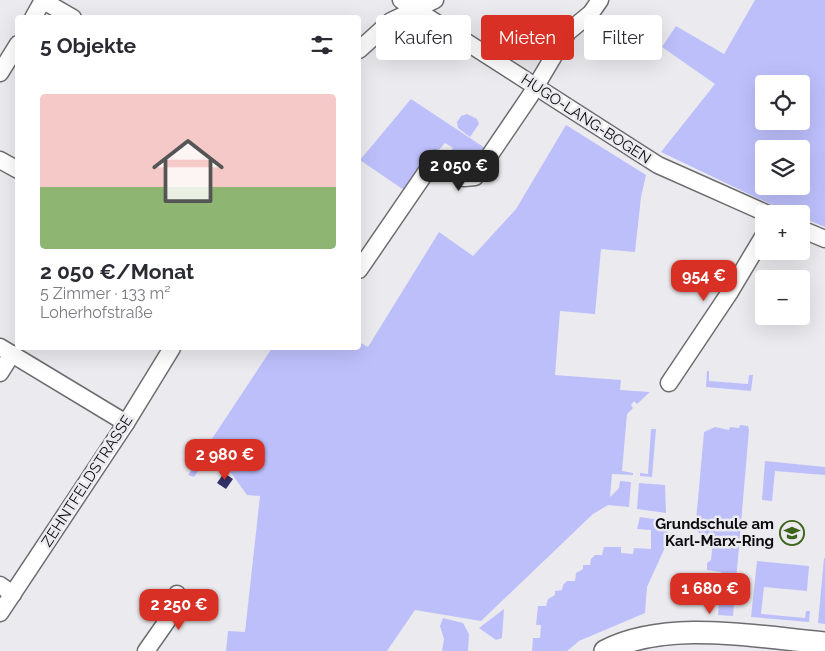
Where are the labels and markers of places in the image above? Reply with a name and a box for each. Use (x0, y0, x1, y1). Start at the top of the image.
pin: 2 050 € (413, 150, 505, 192)
pin: 954 € (669, 260, 739, 302)
pin: 2 980 € (179, 438, 271, 481)
place label: Grundschule am Karl-Marx-Ring (655, 515, 774, 550)
school or university icon: Grundschule am Karl-Marx-Ring (779, 520, 805, 546)
pin: 1 680 € (664, 572, 756, 615)
pin: 2 250 € (133, 588, 225, 631)

